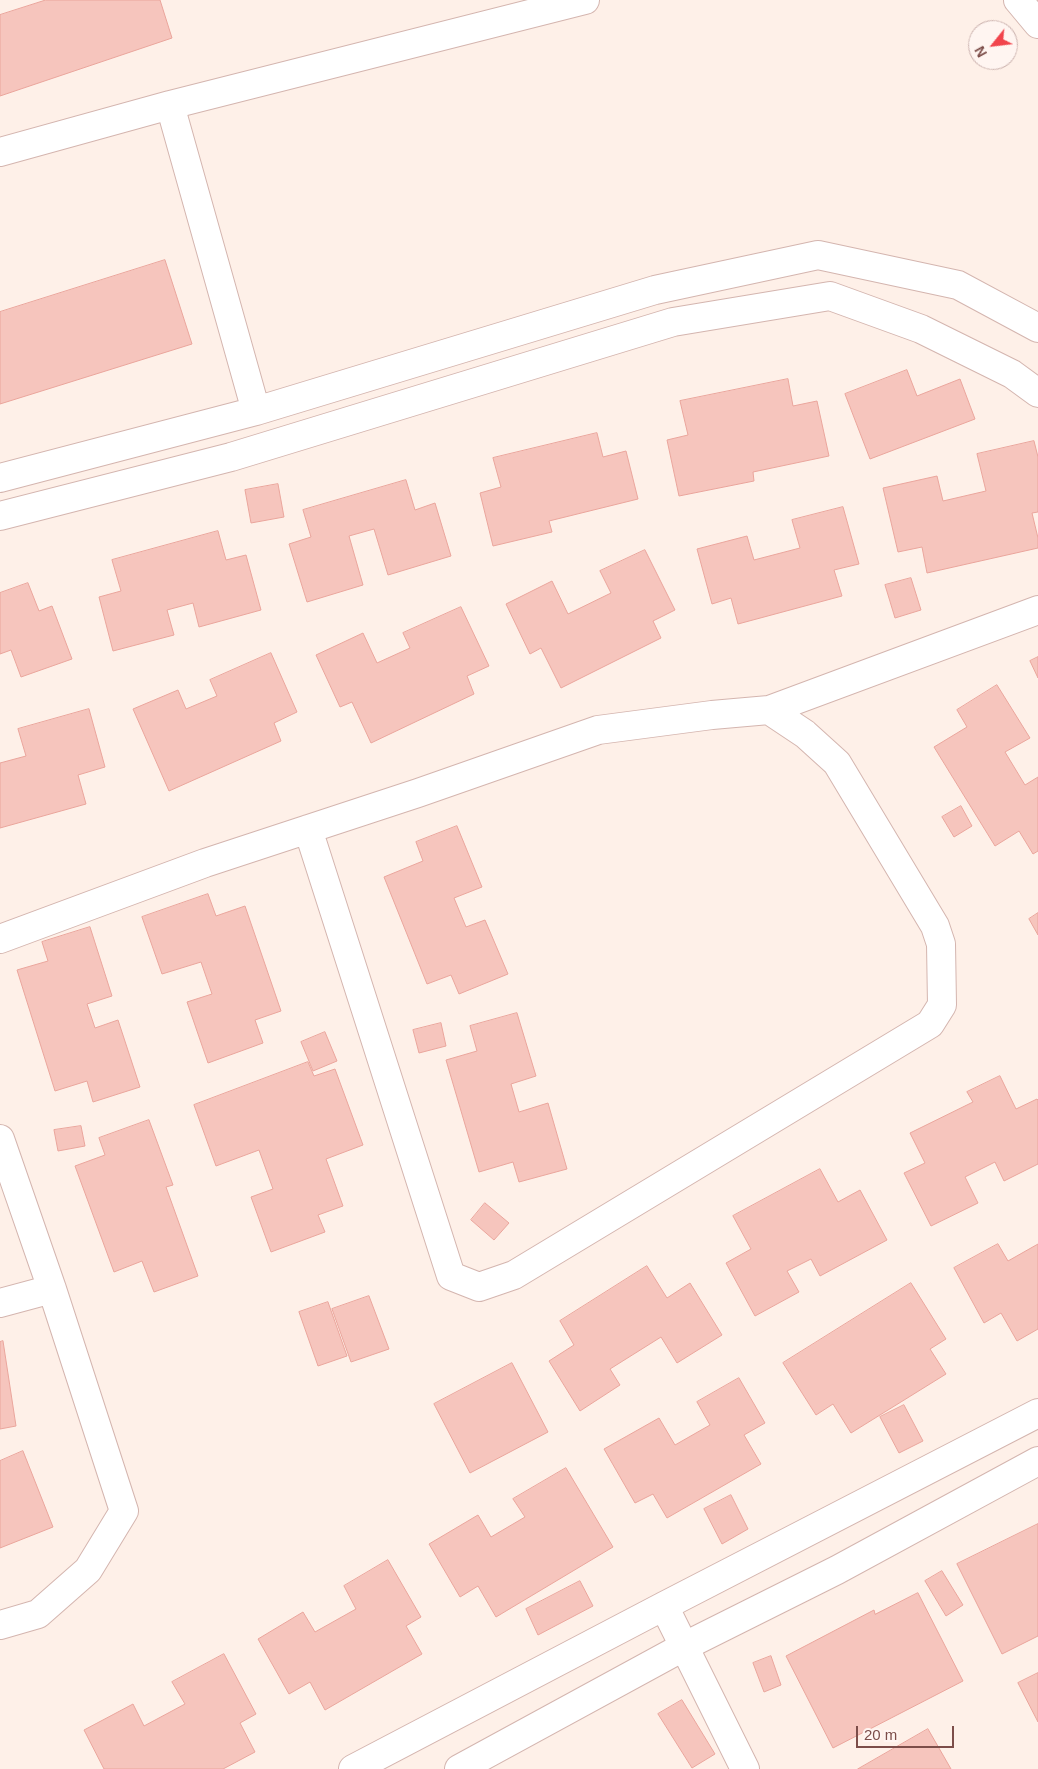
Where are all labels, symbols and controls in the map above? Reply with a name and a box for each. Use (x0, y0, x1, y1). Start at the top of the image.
north arrow (968, 20, 1018, 70)
text: N (971, 43, 990, 60)
scale bar (858, 1716, 956, 1748)
text: 20 m (864, 1726, 897, 1743)

